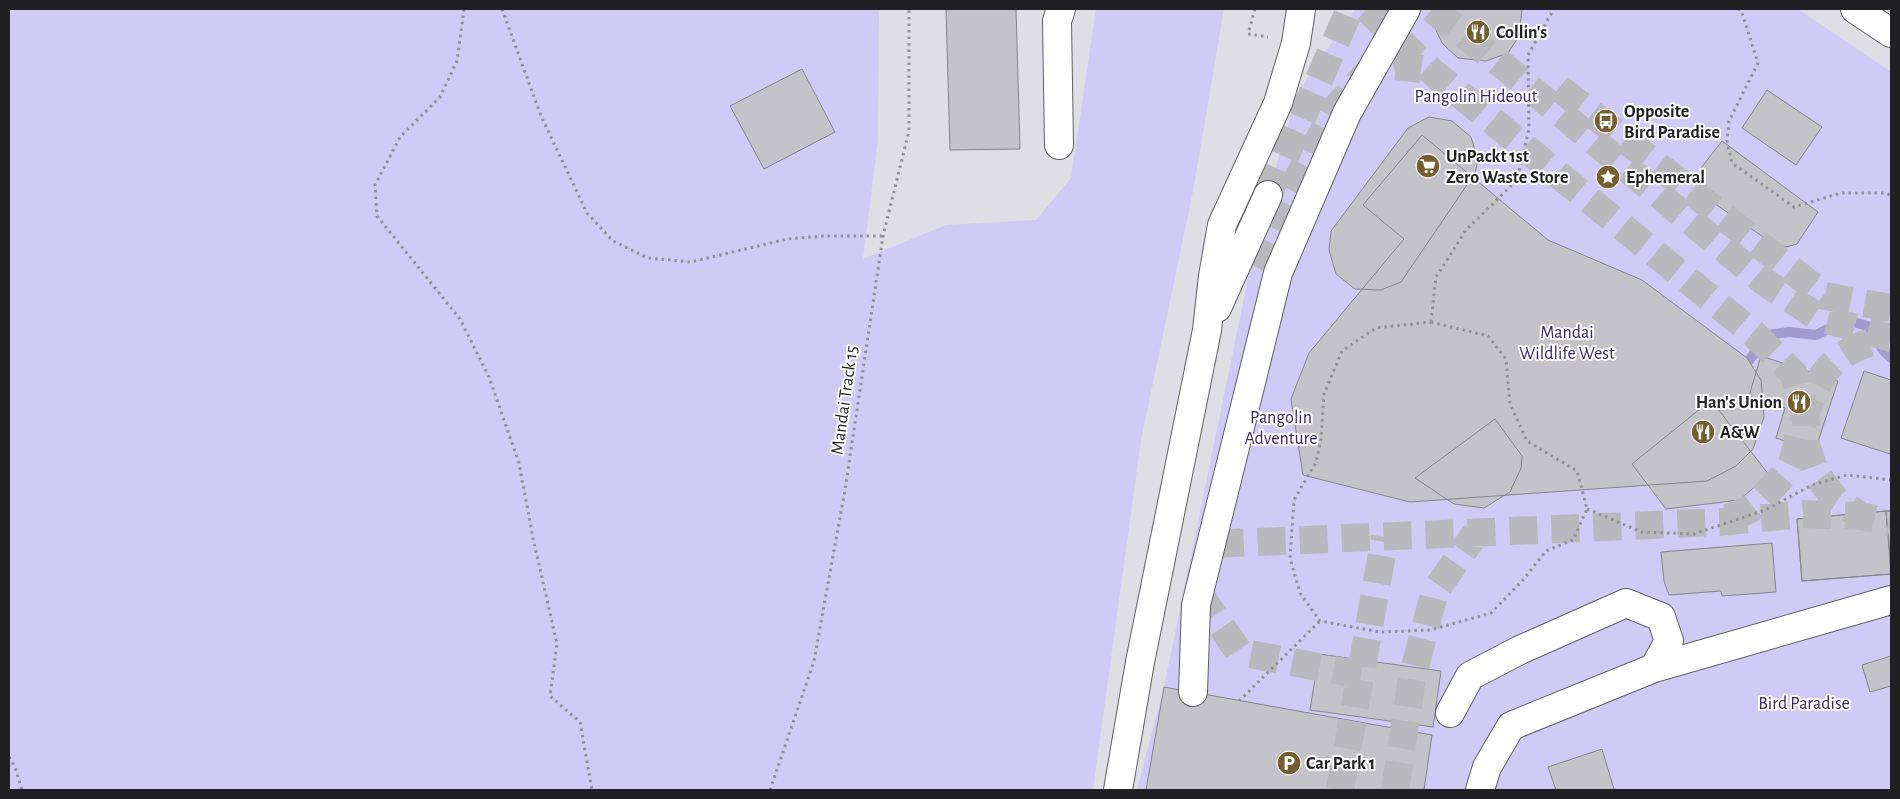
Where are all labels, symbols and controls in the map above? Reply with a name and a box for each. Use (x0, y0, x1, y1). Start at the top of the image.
restaurant icon: Collin's (1465, 19, 1491, 45)
place label: Collin's (1496, 24, 1547, 42)
park label: Pangolin Hideout (1414, 88, 1538, 106)
place label: Opposite Bird Paradise (1624, 103, 1720, 142)
bus stop icon: Opposite Bird Paradise (1593, 108, 1619, 134)
place label: UnPackt 1st Zero Waste Store (1446, 148, 1568, 187)
supermarket icon: UnPackt 1st Zero Waste Store (1415, 153, 1441, 179)
place icon: Ephemeral (1595, 164, 1621, 190)
place label: Ephemeral (1626, 169, 1705, 187)
park label: Mandai Wildlife West (1519, 324, 1615, 363)
street label: Mandai Track 15 (828, 344, 862, 456)
restaurant icon: Han's Union (1786, 389, 1812, 415)
place label: Han's Union (1696, 394, 1782, 412)
park label: Pangolin Adventure (1244, 409, 1318, 448)
restaurant icon: A&W (1690, 419, 1716, 445)
place label: A&W (1720, 424, 1761, 442)
park label: Bird Paradise (1758, 695, 1850, 713)
parking icon: Car Park 1 (1276, 750, 1302, 776)
place label: Car Park 1 (1306, 755, 1375, 773)

